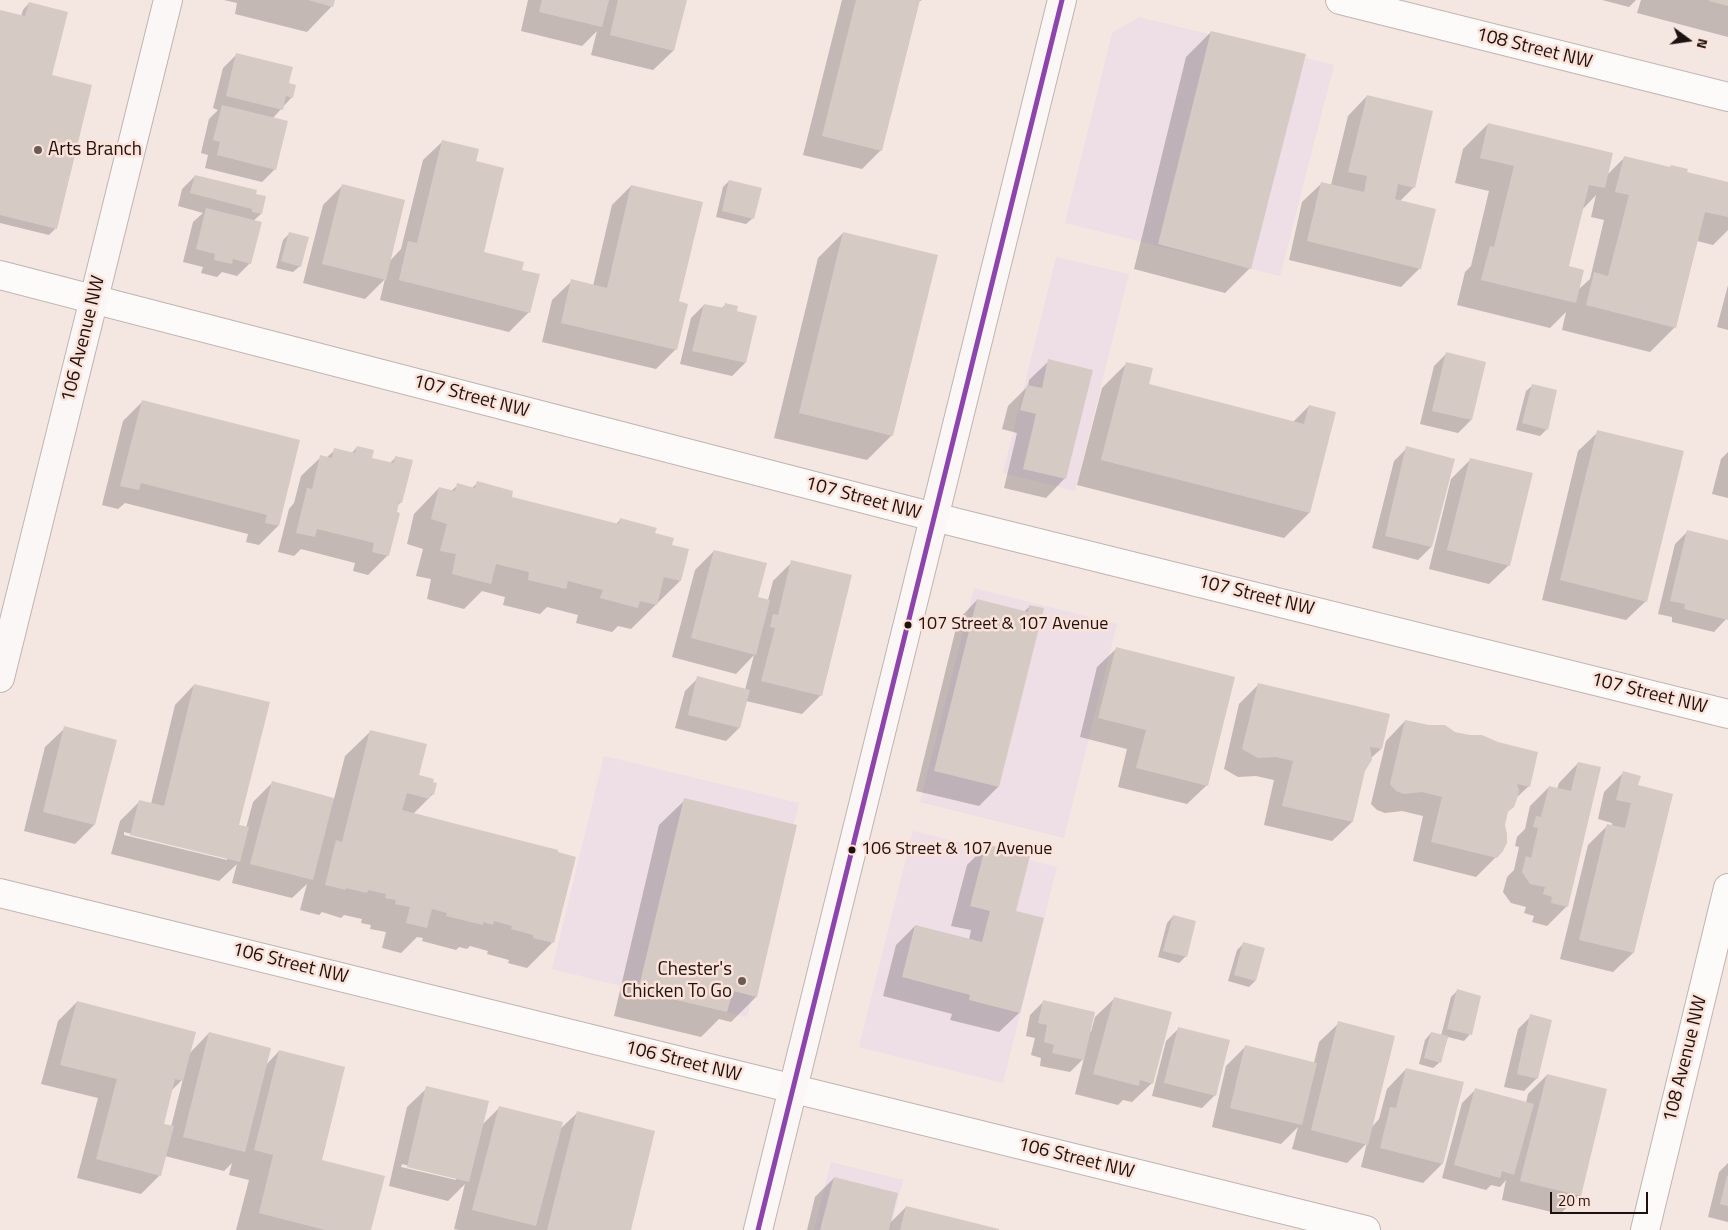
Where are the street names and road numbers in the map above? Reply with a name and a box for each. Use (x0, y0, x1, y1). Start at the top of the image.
street label: 108 Street NW (1474, 24, 1594, 74)
street label: 106 Avenue NW (57, 273, 111, 405)
street label: 107 Street NW (411, 371, 531, 423)
street label: 107 Street NW (803, 473, 923, 525)
street label: 107 Street NW (1196, 571, 1316, 621)
street label: 107 Street NW (1589, 669, 1709, 719)
street label: 106 Street NW (230, 939, 350, 989)
street label: 108 Avenue NW (1659, 993, 1713, 1125)
street label: 106 Street NW (623, 1037, 743, 1087)
street label: 106 Street NW (1016, 1134, 1136, 1184)

